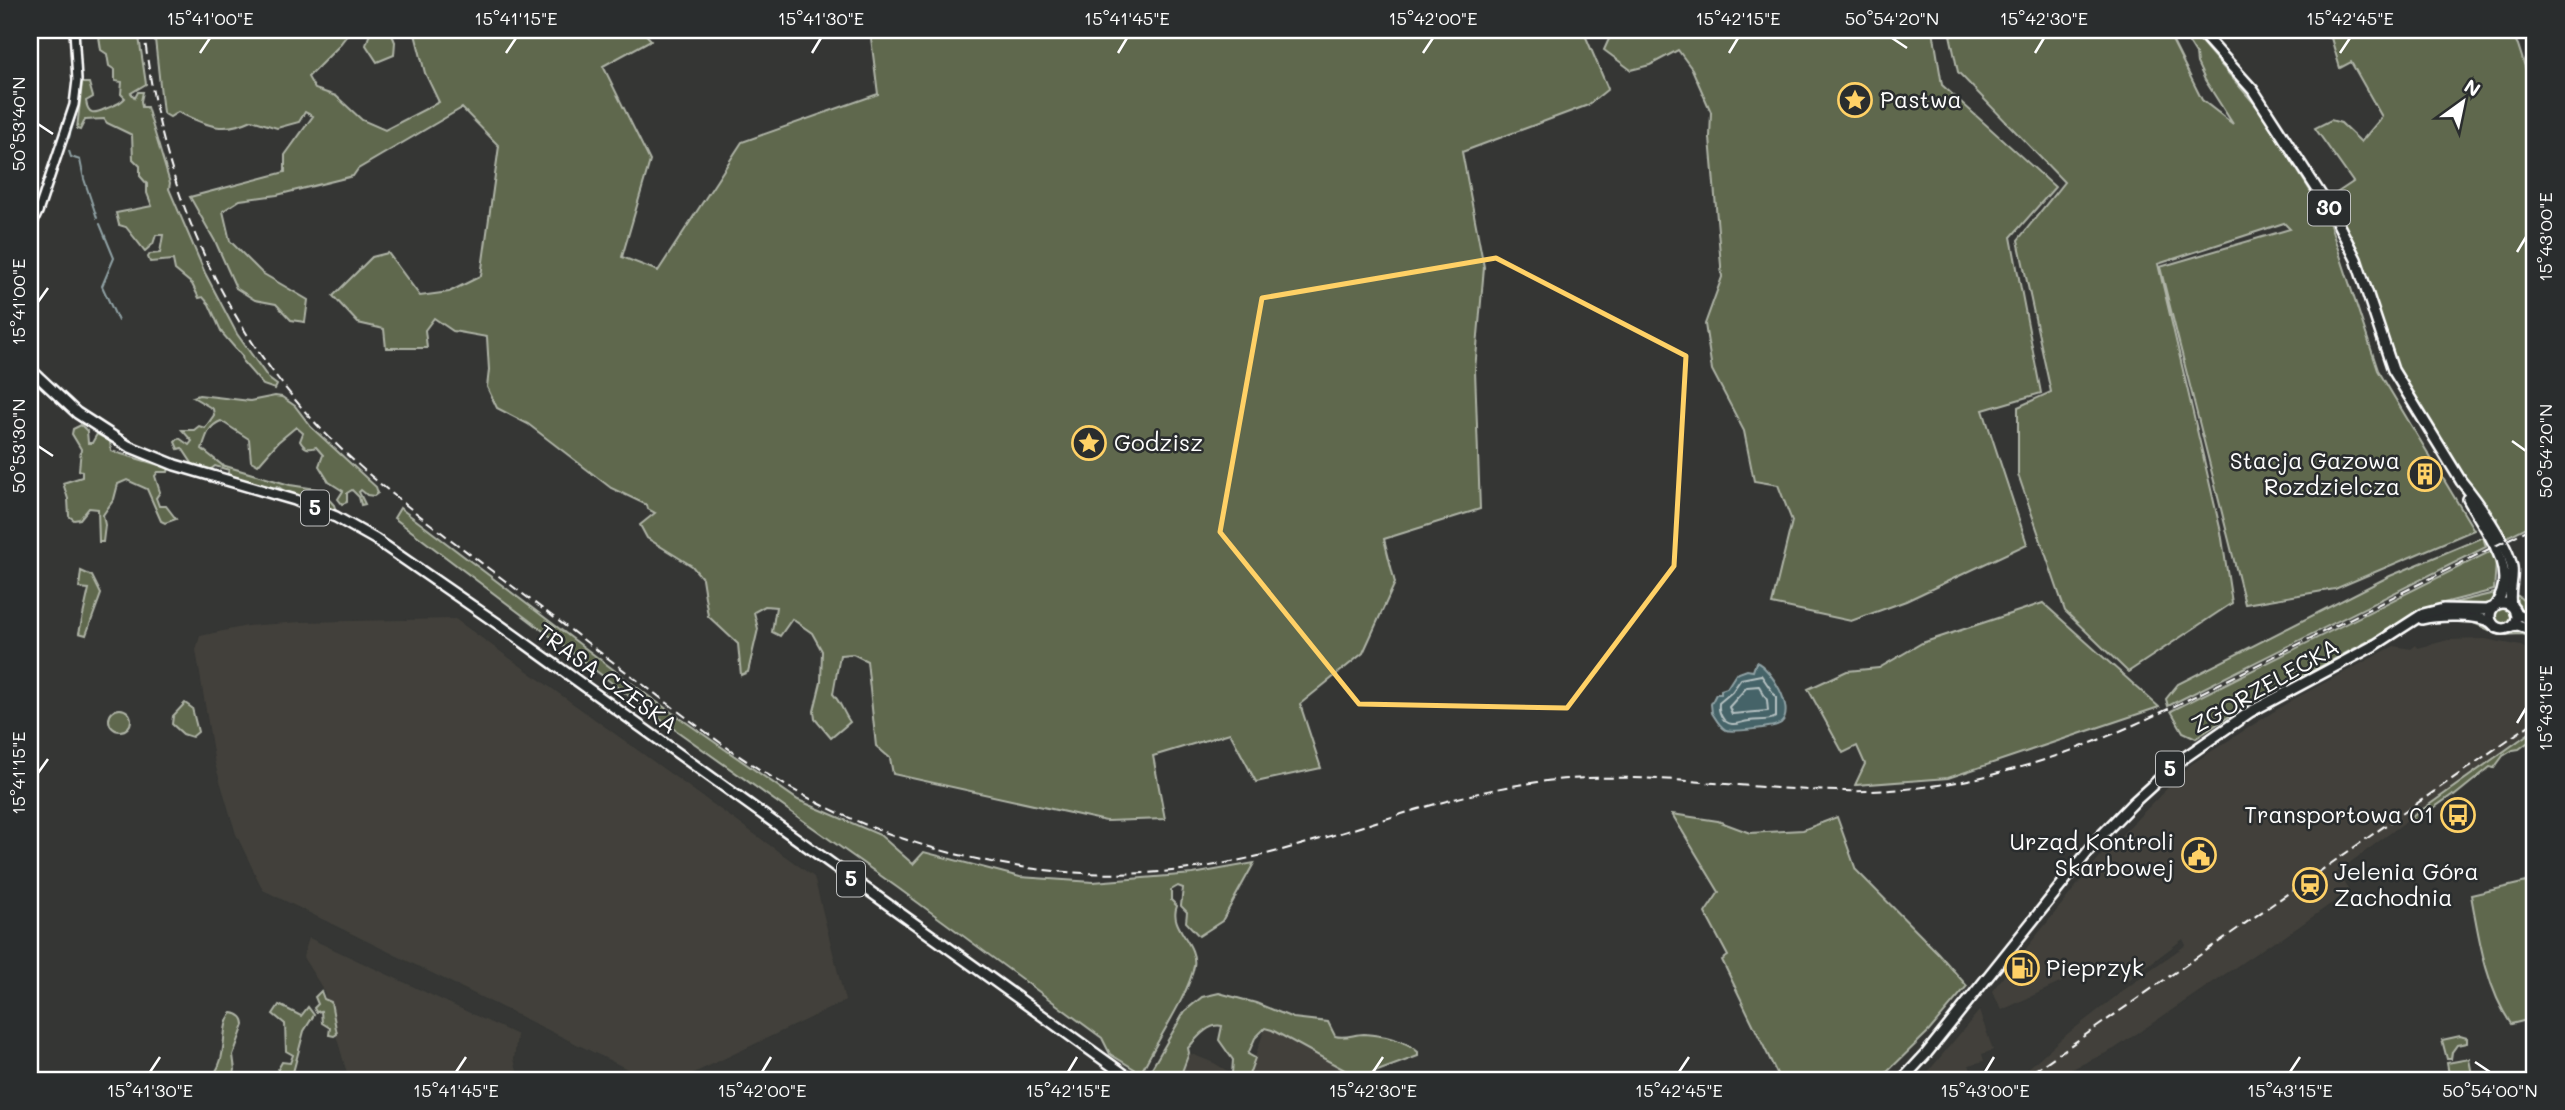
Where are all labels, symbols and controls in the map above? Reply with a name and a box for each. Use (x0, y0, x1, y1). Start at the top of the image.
text: 15°41'00"E (167, 6, 253, 30)
text: 15°41'15"E (474, 6, 558, 30)
text: 15°41'30"E (778, 6, 864, 30)
text: 15°41'45"E (1084, 6, 1170, 30)
text: 15°42'00"E (1389, 6, 1477, 30)
text: 15°42'15"E (1695, 6, 1781, 30)
text: 50°54'20"N (1845, 6, 1939, 30)
text: 15°42'30"E (2000, 6, 2088, 30)
text: 15°42'45"E (2306, 6, 2394, 30)
north arrow (2428, 66, 2498, 136)
text: N (2460, 73, 2485, 102)
text: 50°53'40"N (6, 77, 30, 171)
place icon: Pastwa (1836, 81, 1874, 119)
place label: Pastwa (1880, 84, 1962, 114)
road number: 30 (2308, 190, 2350, 226)
text: 15°43'00"E (2533, 192, 2557, 282)
text: 15°41'00"E (6, 259, 30, 345)
text: 50°53'30"N (6, 399, 30, 493)
text: 50°54'20"N (2533, 404, 2557, 498)
place icon: Godzisz (1070, 424, 1108, 462)
place label: Godzisz (1114, 427, 1203, 457)
place label: Stacja Gazowa Rozdzielcza (2230, 445, 2400, 501)
building icon: Stacja Gazowa Rozdzielcza (2406, 455, 2444, 493)
road number: 5 (301, 490, 329, 526)
street label: TRASA CZESKA (531, 617, 684, 740)
street label: ZGORZELECKA (2185, 631, 2344, 740)
text: 15°43'15"E (2533, 665, 2557, 751)
text: 15°41'15"E (6, 731, 30, 815)
road number: 5 (2156, 752, 2184, 786)
bus stop icon: Transportowa 01 (2439, 796, 2477, 834)
place label: Transportowa 01 (2244, 799, 2434, 829)
place label: Urząd Kontroli Skarbowej (2010, 826, 2174, 882)
public building icon: Urząd Kontroli Skarbowej (2180, 836, 2218, 874)
place label: Jelenia Góra Zachodnia (2334, 856, 2479, 912)
road number: 5 (837, 862, 865, 896)
station icon: Jelenia Góra Zachodnia (2291, 866, 2329, 904)
fuel station icon: Pieprzyk (2003, 949, 2041, 987)
place label: Pieprzyk (2046, 952, 2144, 982)
text: 15°41'30"E (107, 1078, 193, 1102)
text: 15°41'45"E (413, 1078, 499, 1102)
text: 15°42'00"E (718, 1078, 806, 1102)
text: 15°42'15"E (1025, 1078, 1111, 1102)
text: 15°42'30"E (1329, 1078, 1417, 1102)
text: 15°42'45"E (1635, 1078, 1723, 1102)
text: 15°43'00"E (1940, 1078, 2030, 1102)
text: 15°43'15"E (2247, 1078, 2333, 1102)
text: 50°54'00"N (2442, 1078, 2538, 1102)

